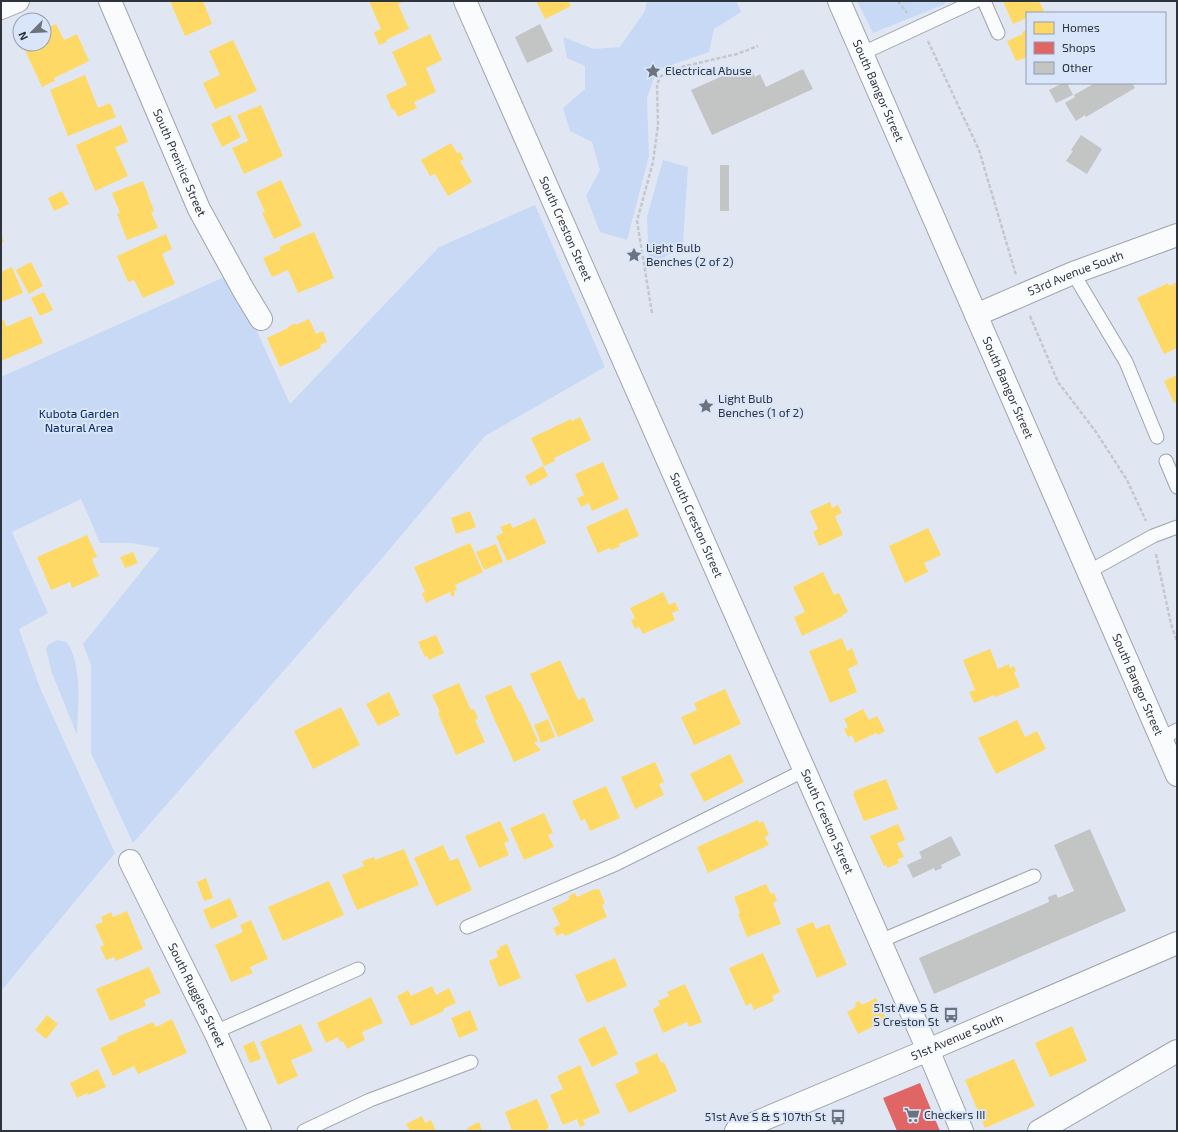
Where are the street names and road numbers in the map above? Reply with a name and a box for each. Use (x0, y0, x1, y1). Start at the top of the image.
street label: South Bangor Street (851, 37, 908, 144)
street label: South Prentice Street (151, 106, 210, 219)
street label: South Creston Street (537, 174, 596, 283)
street label: 53rd Avenue South (1025, 247, 1125, 298)
street label: South Bangor Street (980, 334, 1037, 441)
street label: South Creston Street (668, 470, 727, 580)
street label: South Bangor Street (1110, 631, 1167, 738)
street label: South Creston Street (799, 767, 858, 876)
street label: South Ruggles Street (166, 940, 229, 1050)
street label: 51st Avenue South (908, 1011, 1005, 1063)

